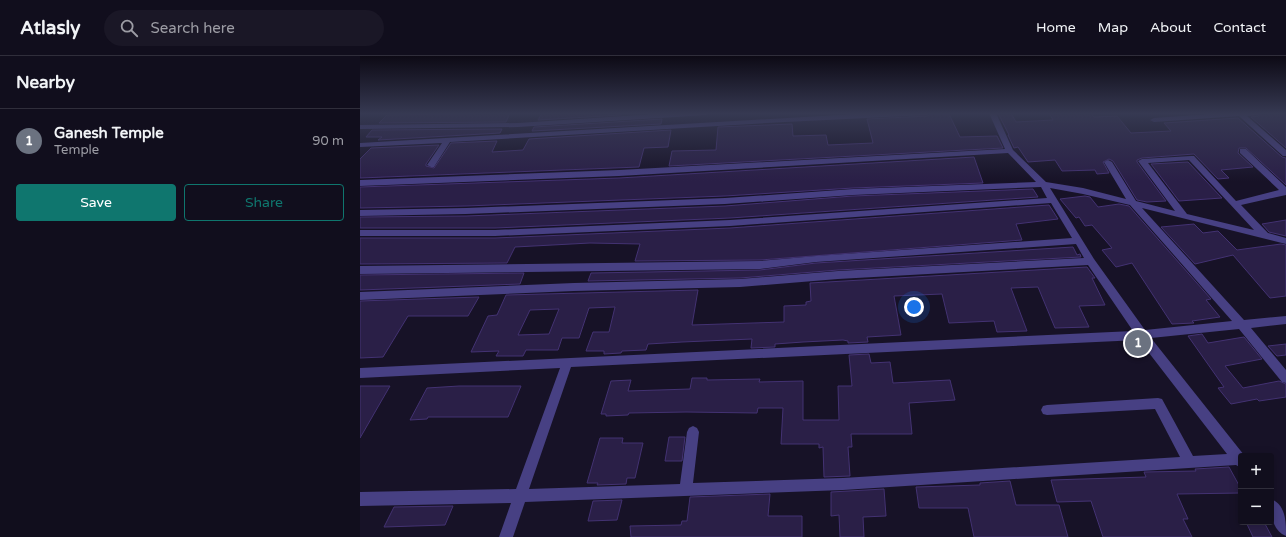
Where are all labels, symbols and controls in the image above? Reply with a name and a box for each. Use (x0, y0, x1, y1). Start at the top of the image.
search box (104, 10, 384, 46)
text: Atlasly (20, 17, 80, 39)
icon: search (118, 17, 140, 39)
text: Search here (150, 19, 235, 37)
text: Home (1036, 19, 1076, 36)
text: Map (1098, 19, 1128, 36)
text: About (1150, 19, 1192, 36)
text: Contact (1214, 19, 1266, 36)
text: Nearby (16, 72, 75, 93)
text: Ganesh Temple (54, 124, 164, 142)
text: 1 (25, 133, 33, 149)
text: 90 m (312, 133, 344, 149)
text: Temple (54, 142, 99, 158)
button: Save (16, 184, 176, 221)
button: Share (184, 184, 344, 221)
your location (904, 297, 924, 317)
pin: 1 (1125, 328, 1151, 358)
map controls (1238, 453, 1274, 525)
button: + (1238, 453, 1274, 489)
button: − (1238, 489, 1274, 525)

